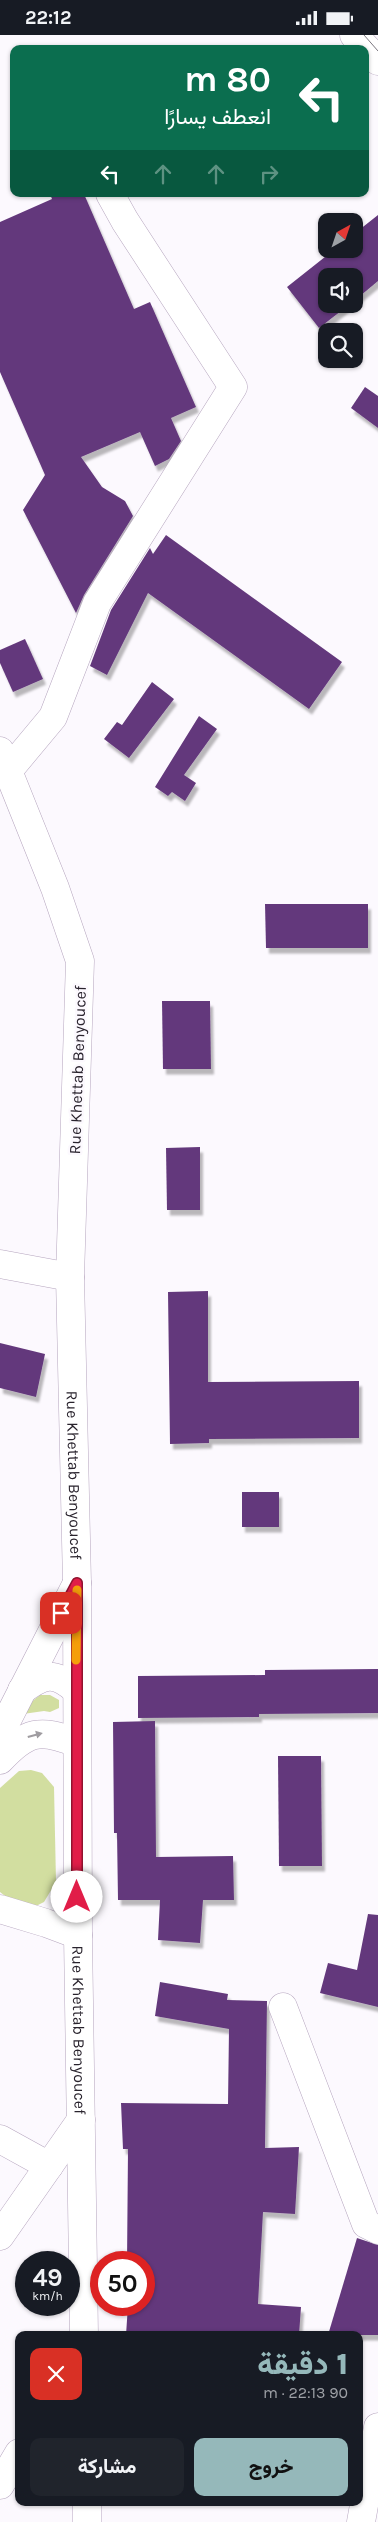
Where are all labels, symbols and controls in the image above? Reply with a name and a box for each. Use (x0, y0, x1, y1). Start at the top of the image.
text: 22:12 (25, 7, 71, 29)
text: 80 m (184, 59, 271, 100)
icon: left (289, 65, 354, 130)
text: انعطف يسارًا (164, 104, 271, 130)
icon: left (96, 160, 124, 188)
icon: ahead (149, 160, 177, 188)
icon: ahead (202, 160, 230, 188)
icon: right (255, 160, 283, 188)
north arrow (318, 213, 362, 257)
map controls (318, 213, 363, 368)
button: sound (318, 268, 363, 313)
button: search (318, 323, 363, 368)
street label: Rue Khettab Benyoucef (65, 985, 90, 1155)
street label: Rue Khettab Benyoucef (63, 1390, 85, 1560)
pin (40, 1592, 82, 1634)
icon: arrive (47, 1599, 75, 1627)
one-way arrow (27, 1731, 42, 1739)
position arrow (50, 1870, 102, 1922)
street label: Rue Khettab Benyoucef (68, 1945, 90, 2115)
speed limit sign: 50 (90, 2251, 155, 2316)
text: 49 (32, 2263, 63, 2292)
text: km/h (32, 2289, 63, 2303)
text: 1 دقيقة (257, 2346, 348, 2382)
button: close (30, 2348, 82, 2400)
text: 90 m · 22:13 (263, 2383, 348, 2402)
button: مشاركة (30, 2438, 184, 2496)
button: خروج (194, 2438, 348, 2496)

